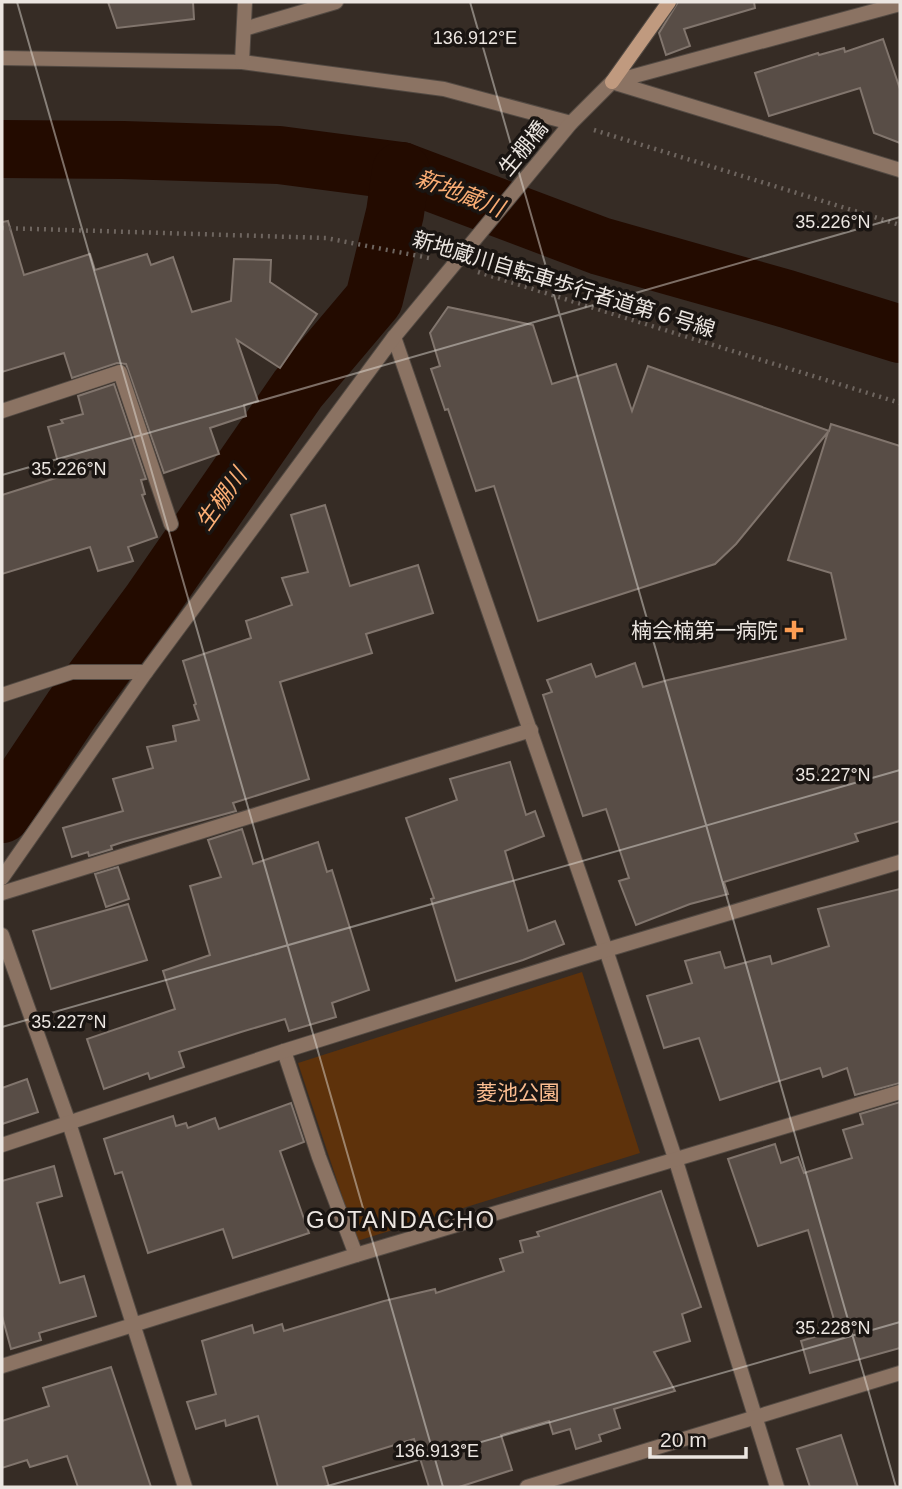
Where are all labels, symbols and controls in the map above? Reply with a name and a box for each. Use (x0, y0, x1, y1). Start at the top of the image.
text: 136.912°E (433, 28, 517, 48)
street label: 生棚橋 (494, 116, 552, 180)
water label: 新地蔵川 (412, 164, 510, 223)
text: 35.226°N (795, 212, 871, 232)
street label: 新地蔵川自転車歩行者道第６号線 (410, 227, 718, 341)
text: 35.226°N (31, 459, 107, 479)
water label: 生棚川 (191, 461, 253, 535)
place label: 楠会楠第一病院 (631, 619, 778, 642)
marker: 楠会楠第一病院 (784, 620, 804, 640)
text: 35.227°N (795, 765, 871, 785)
text: 35.227°N (31, 1012, 107, 1032)
park label: 菱池公園 (476, 1081, 560, 1104)
district label: GOTANDACHO (306, 1206, 496, 1233)
text: 35.228°N (795, 1318, 871, 1338)
scale bar (650, 1416, 746, 1460)
text: 20 m (660, 1428, 707, 1451)
text: 136.913°E (395, 1441, 479, 1461)

